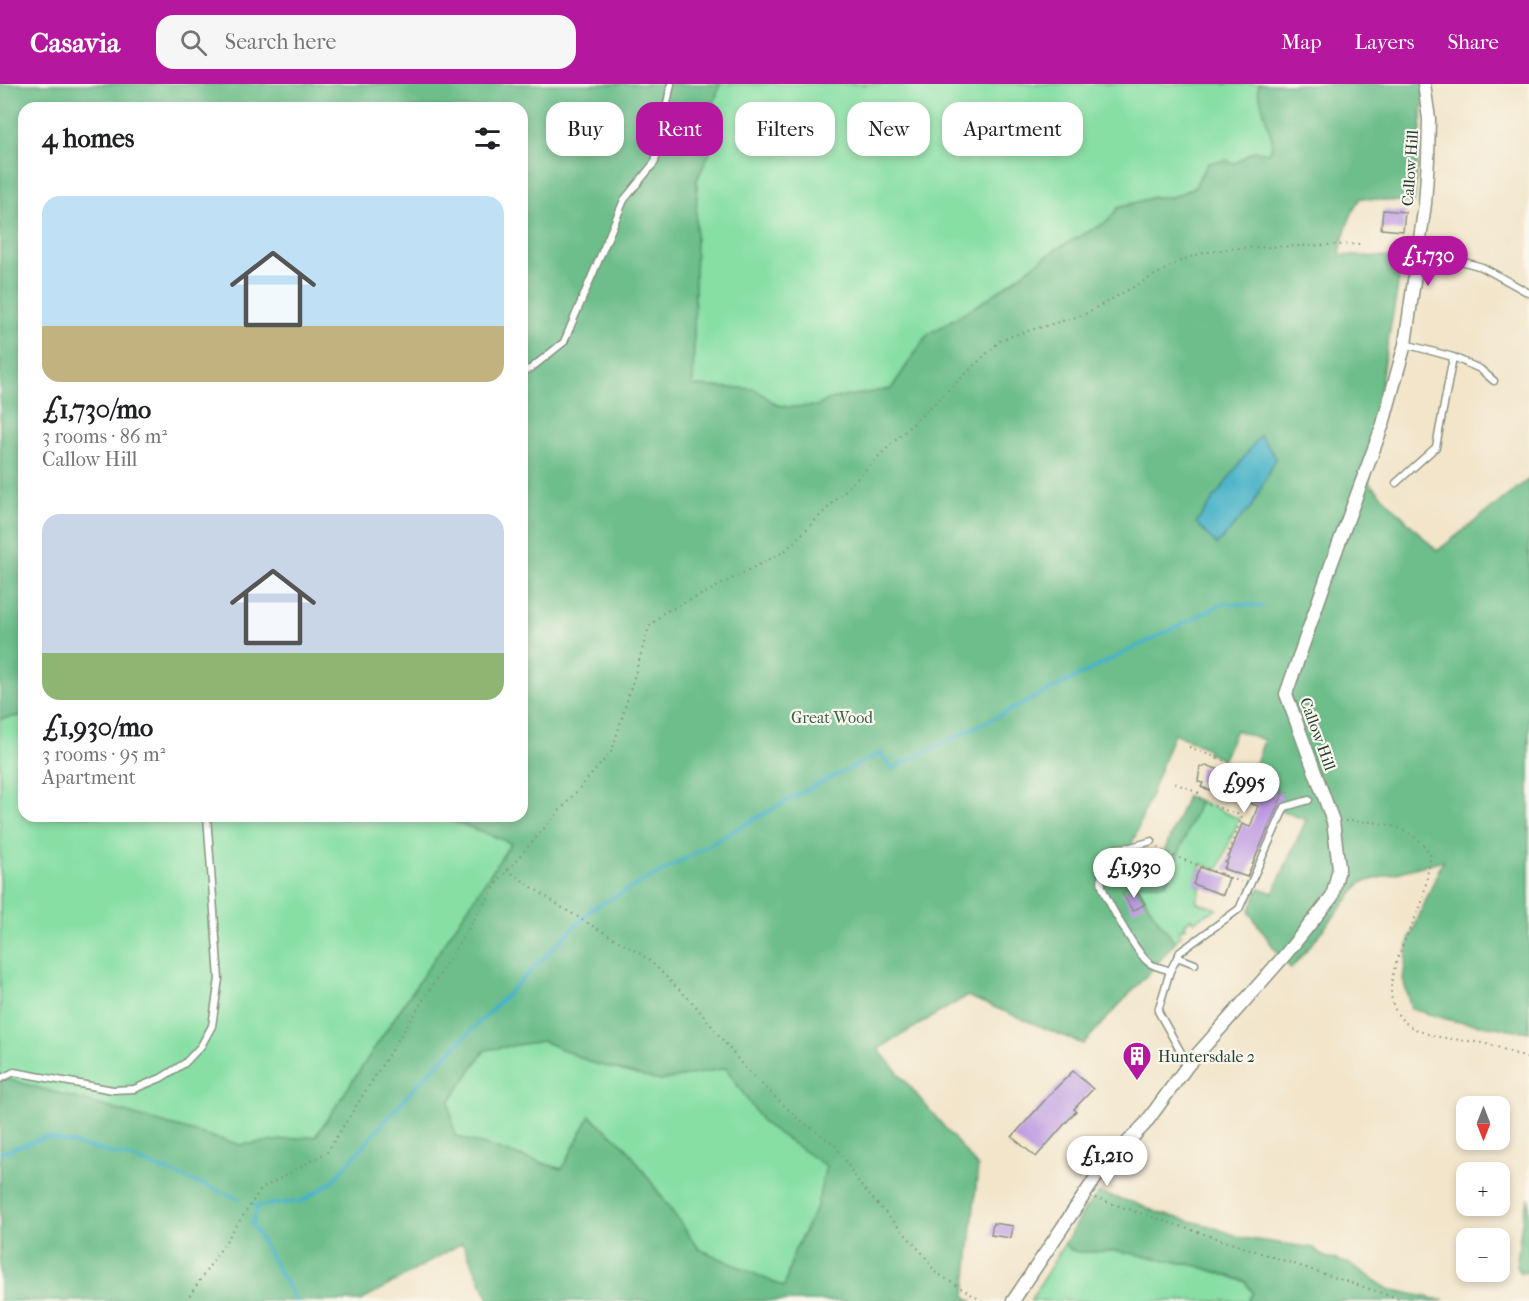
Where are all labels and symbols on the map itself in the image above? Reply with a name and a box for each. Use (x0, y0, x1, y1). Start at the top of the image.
street label: Callow Hill (1398, 129, 1422, 207)
pin: £1,730 (1379, 236, 1477, 287)
street label: Callow Hill (1296, 695, 1340, 774)
park label: Great Wood (791, 708, 873, 727)
pin: £995 (1208, 763, 1280, 814)
pin: £1,930 (1085, 848, 1183, 899)
building icon: Huntersdale 2 (1121, 1040, 1153, 1082)
place label: Huntersdale 2 (1158, 1047, 1255, 1066)
north arrow (1456, 1096, 1510, 1150)
pin: £1,210 (1058, 1136, 1156, 1187)

